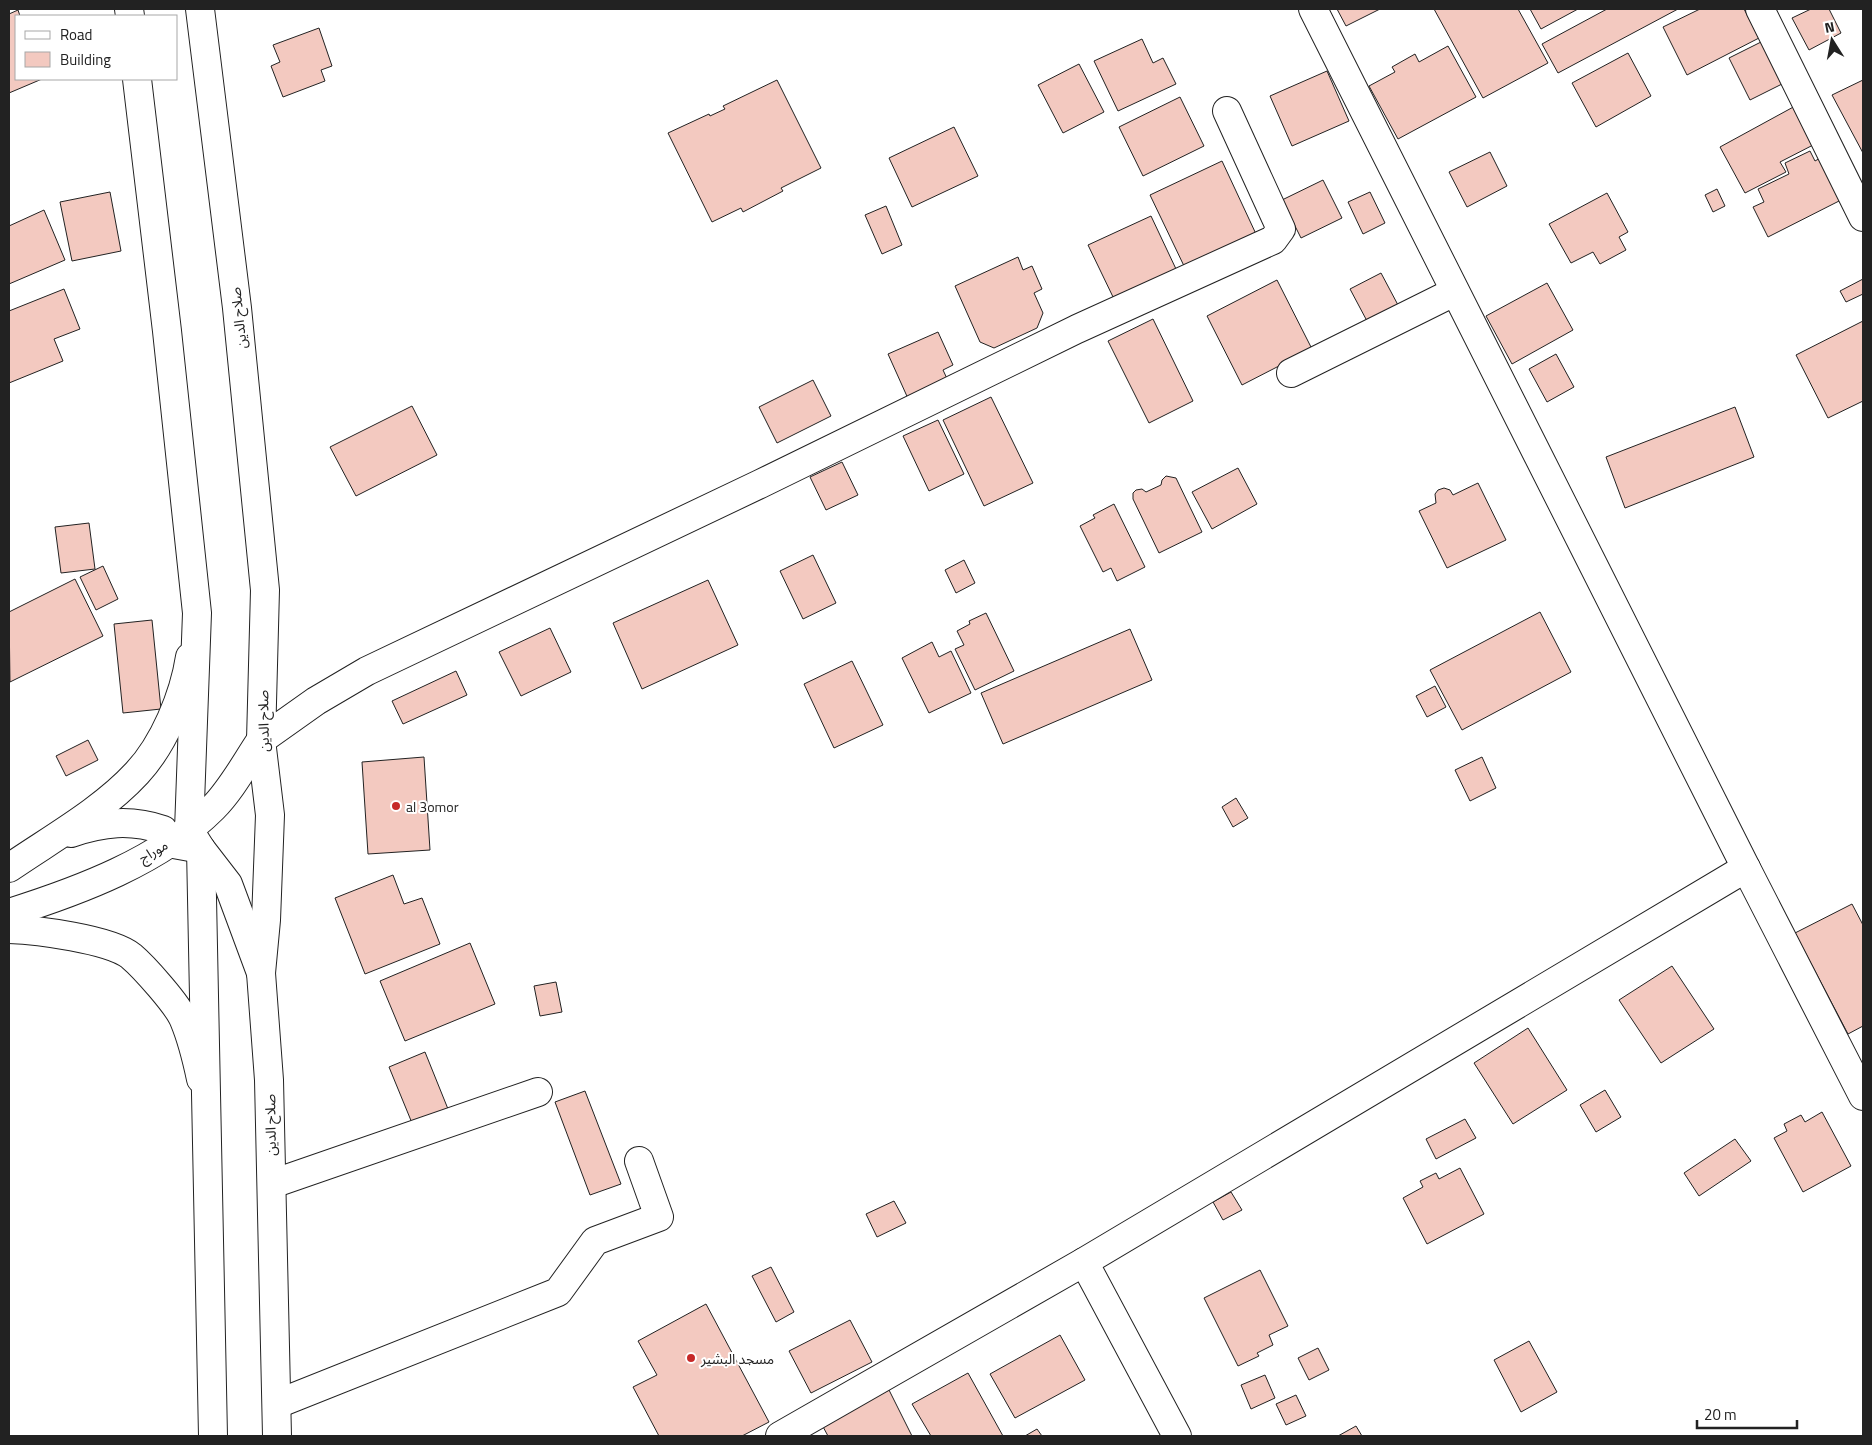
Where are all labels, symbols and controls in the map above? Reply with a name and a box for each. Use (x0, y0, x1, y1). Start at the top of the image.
legend (15, 15, 178, 80)
north arrow (1807, 15, 1857, 65)
text: N (1823, 16, 1836, 38)
text: Road (60, 23, 92, 46)
text: Building (60, 48, 111, 71)
street label: صلاح الدين (224, 286, 253, 350)
street label: صلاح الدين (252, 690, 275, 752)
place label: al 3omor (406, 796, 459, 817)
marker: al 3omor (390, 800, 402, 812)
street label: موراج (134, 834, 172, 869)
street label: صلاح الدين (259, 1094, 282, 1156)
place label: مسجد البشير (700, 1348, 774, 1369)
marker: مسجد البشير (685, 1352, 697, 1364)
scale bar (1697, 1398, 1797, 1430)
text: 20 m (1704, 1403, 1737, 1426)

